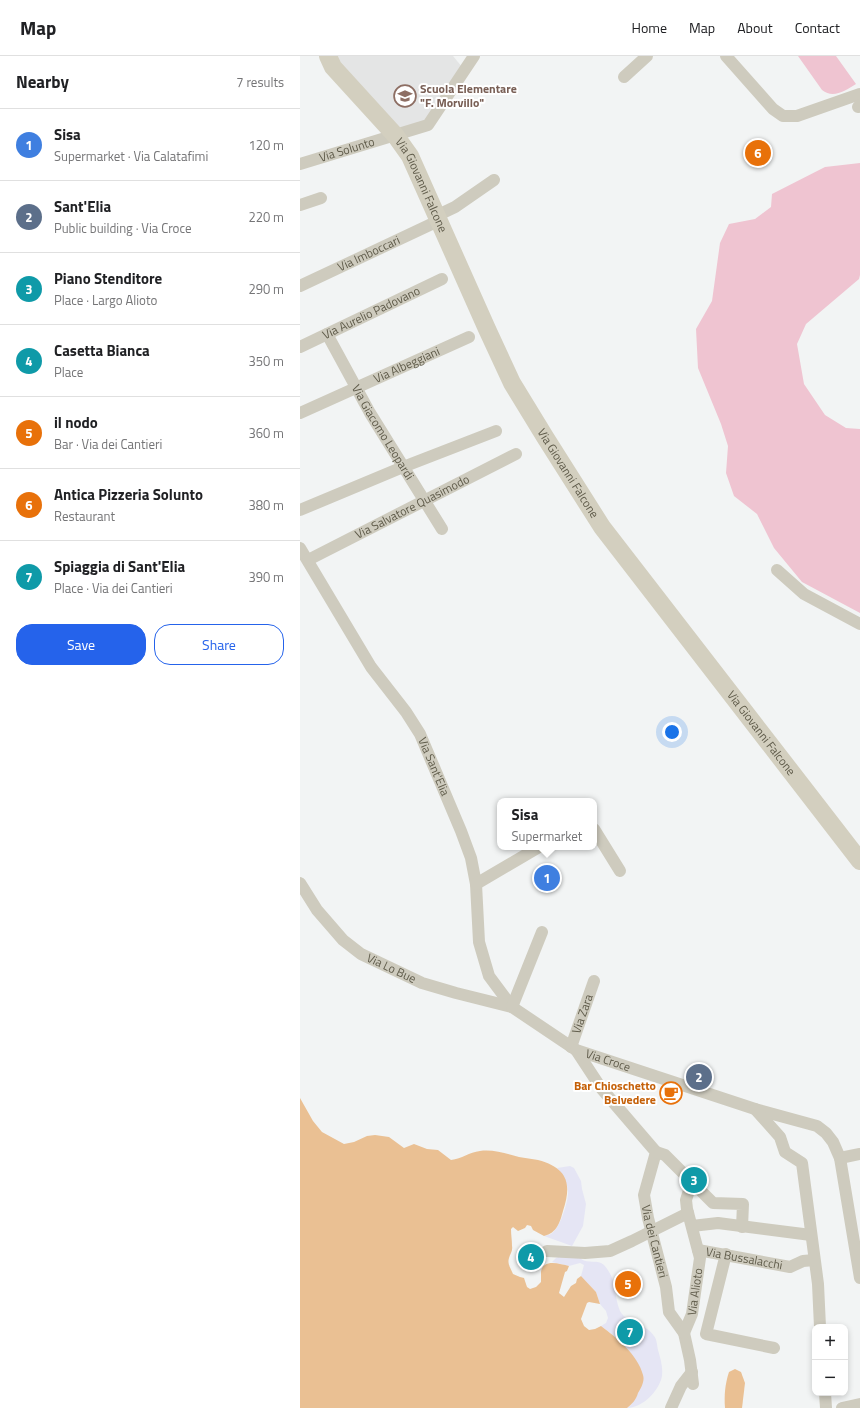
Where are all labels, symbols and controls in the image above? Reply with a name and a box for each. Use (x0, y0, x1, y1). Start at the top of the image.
text: Map (20, 13, 56, 42)
text: Home (632, 17, 667, 38)
text: Map (689, 17, 715, 38)
text: About (737, 17, 773, 38)
text: Contact (795, 17, 840, 38)
text: Nearby (16, 69, 69, 95)
text: 7 results (236, 72, 284, 92)
place label: Scuola Elementare "F. Morvillo" (420, 79, 517, 112)
school or university icon: Scuola Elementare "F. Morvillo" (392, 83, 418, 109)
text: Sisa (54, 123, 81, 146)
street label: Via Solunto (317, 132, 377, 167)
street label: Via Giovanni Falcone (391, 133, 453, 235)
text: 1 (25, 135, 33, 155)
text: 120 m (248, 135, 284, 155)
pin: 6 (745, 138, 771, 168)
text: Supermarket · Via Calatafimi (54, 146, 208, 166)
text: Sant'Elia (54, 195, 111, 218)
text: 2 (25, 207, 33, 227)
text: 220 m (248, 207, 284, 227)
text: Public building · Via Croce (54, 218, 192, 238)
street label: Via Imboccari (334, 230, 403, 276)
text: Piano Stenditore (54, 267, 162, 290)
text: 3 (25, 279, 33, 299)
text: 290 m (248, 279, 284, 299)
street label: Via Aurelio Padovano (319, 281, 423, 344)
text: Place · Largo Alioto (54, 290, 157, 310)
text: Casetta Bianca (54, 339, 150, 362)
street label: Via Albeggiani (370, 341, 443, 388)
text: 4 (25, 351, 33, 371)
text: 350 m (248, 351, 284, 371)
text: Place (54, 362, 83, 382)
street label: Via Giacomo Leopardi (347, 381, 419, 483)
text: il nodo (54, 411, 98, 434)
text: 5 (25, 423, 33, 443)
text: 360 m (248, 423, 284, 443)
street label: Via Giovanni Falcone (533, 424, 604, 522)
text: Bar · Via dei Cantieri (54, 434, 162, 454)
street label: Via Salvatore Quasimodo (351, 469, 473, 544)
text: Antica Pizzeria Solunto (54, 483, 203, 506)
text: 6 (25, 495, 33, 515)
text: 380 m (248, 495, 284, 515)
text: Restaurant (54, 506, 115, 526)
text: Spiaggia di Sant'Elia (54, 555, 185, 578)
text: 7 (25, 567, 33, 587)
text: 390 m (248, 567, 284, 587)
text: Place · Via dei Cantieri (54, 578, 173, 598)
button: Save (16, 624, 146, 665)
button: Share (154, 624, 284, 665)
street label: Via Giovanni Falcone (723, 686, 801, 779)
your location (662, 722, 682, 742)
street label: Via Sant'Elia (413, 734, 455, 799)
popup (497, 798, 597, 850)
text: Sisa (512, 803, 538, 826)
text: Supermarket (512, 826, 582, 846)
pin: 1 (534, 863, 560, 893)
street label: Via Lo Bue (364, 948, 419, 988)
street label: Via Zara (566, 991, 598, 1036)
street label: Via Croce (583, 1044, 633, 1076)
pin: 2 (686, 1062, 712, 1092)
place label: Bar Chioschetto Belvedere (574, 1076, 656, 1109)
cafe icon: Bar Chioschetto Belvedere (658, 1080, 684, 1106)
pin: 3 (681, 1165, 707, 1195)
street label: Via dei Cantieri (637, 1203, 673, 1280)
pin: 4 (518, 1242, 544, 1272)
street label: Via Bussalacchi (704, 1242, 784, 1274)
street label: Via Alioto (682, 1267, 707, 1317)
pin: 5 (615, 1269, 641, 1299)
pin: 7 (617, 1317, 643, 1347)
map controls (812, 1324, 848, 1396)
button: + (812, 1324, 848, 1360)
button: − (812, 1360, 848, 1396)

